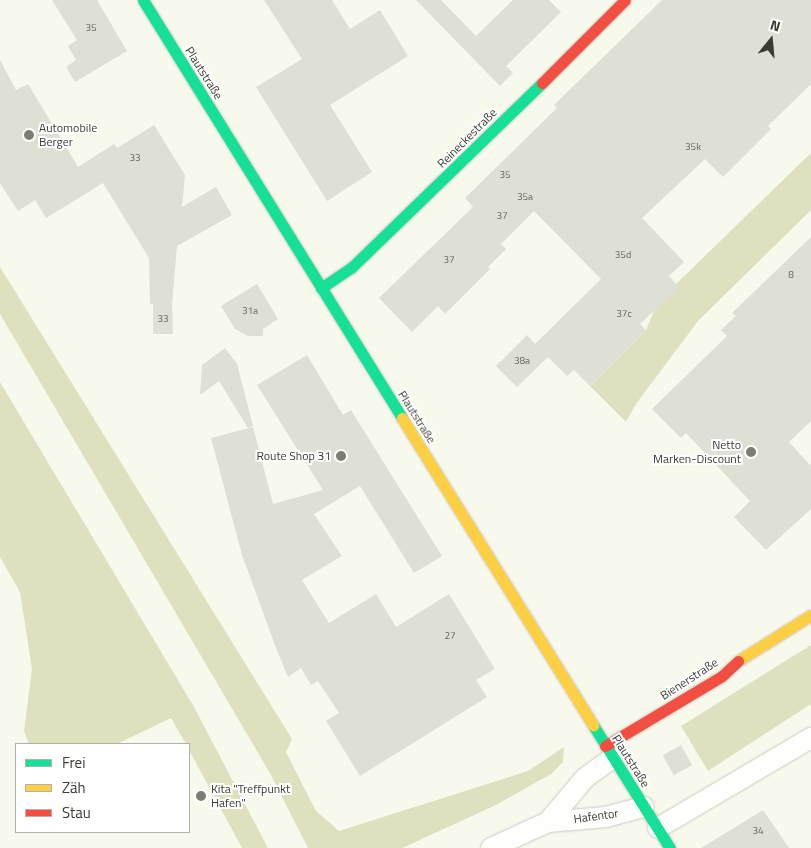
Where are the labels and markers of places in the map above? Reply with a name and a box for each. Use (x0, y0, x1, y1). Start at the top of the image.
place label: Automobile Berger (39, 121, 97, 149)
marker: Automobile Berger (23, 129, 35, 141)
place label: Netto Marken-Discount (653, 438, 741, 466)
marker: Netto Marken-Discount (745, 446, 757, 458)
place label: Route Shop 31 (256, 449, 331, 463)
marker: Route Shop 31 (335, 450, 347, 462)
place label: Kita "Treffpunkt Hafen" (211, 782, 290, 810)
marker: Kita "Treffpunkt Hafen" (195, 790, 207, 802)

